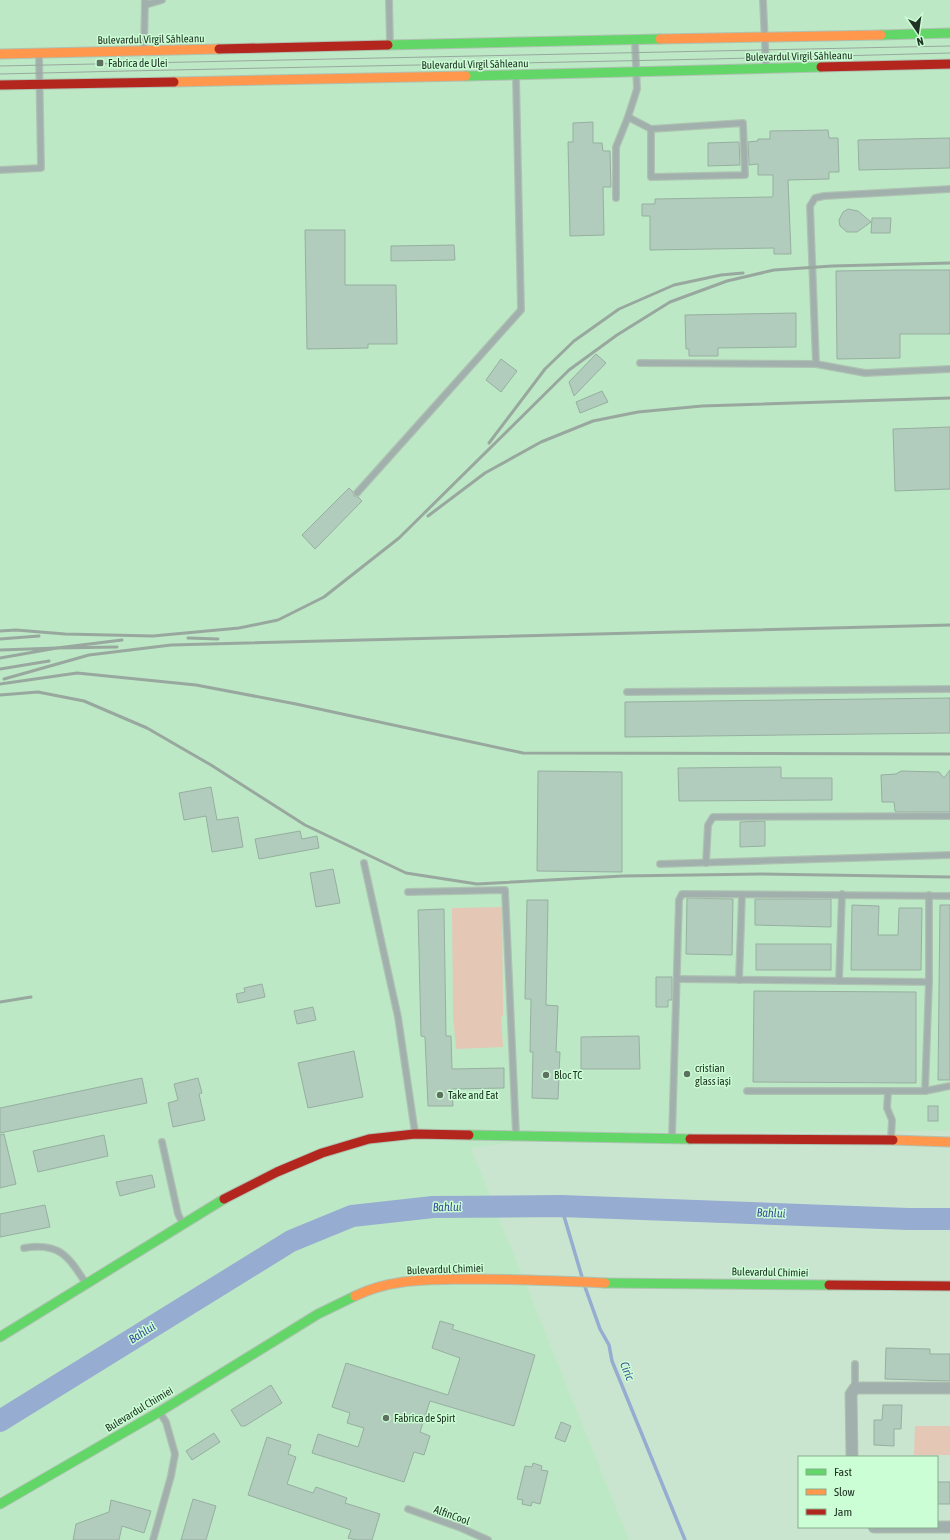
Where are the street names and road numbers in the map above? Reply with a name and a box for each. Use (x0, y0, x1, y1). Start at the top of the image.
street label: Bulevardul Virgil Săhleanu (97, 32, 205, 46)
street label: Bulevardul Virgil Săhleanu (745, 49, 853, 63)
street label: Bulevardul Virgil Săhleanu (421, 57, 529, 71)
street label: Bulevardul Chimiei (406, 1262, 484, 1276)
street label: Bulevardul Chimiei (732, 1265, 808, 1279)
street label: Bulevardul Chimiei (103, 1384, 175, 1434)
street label: AlfinCool (432, 1503, 472, 1527)

